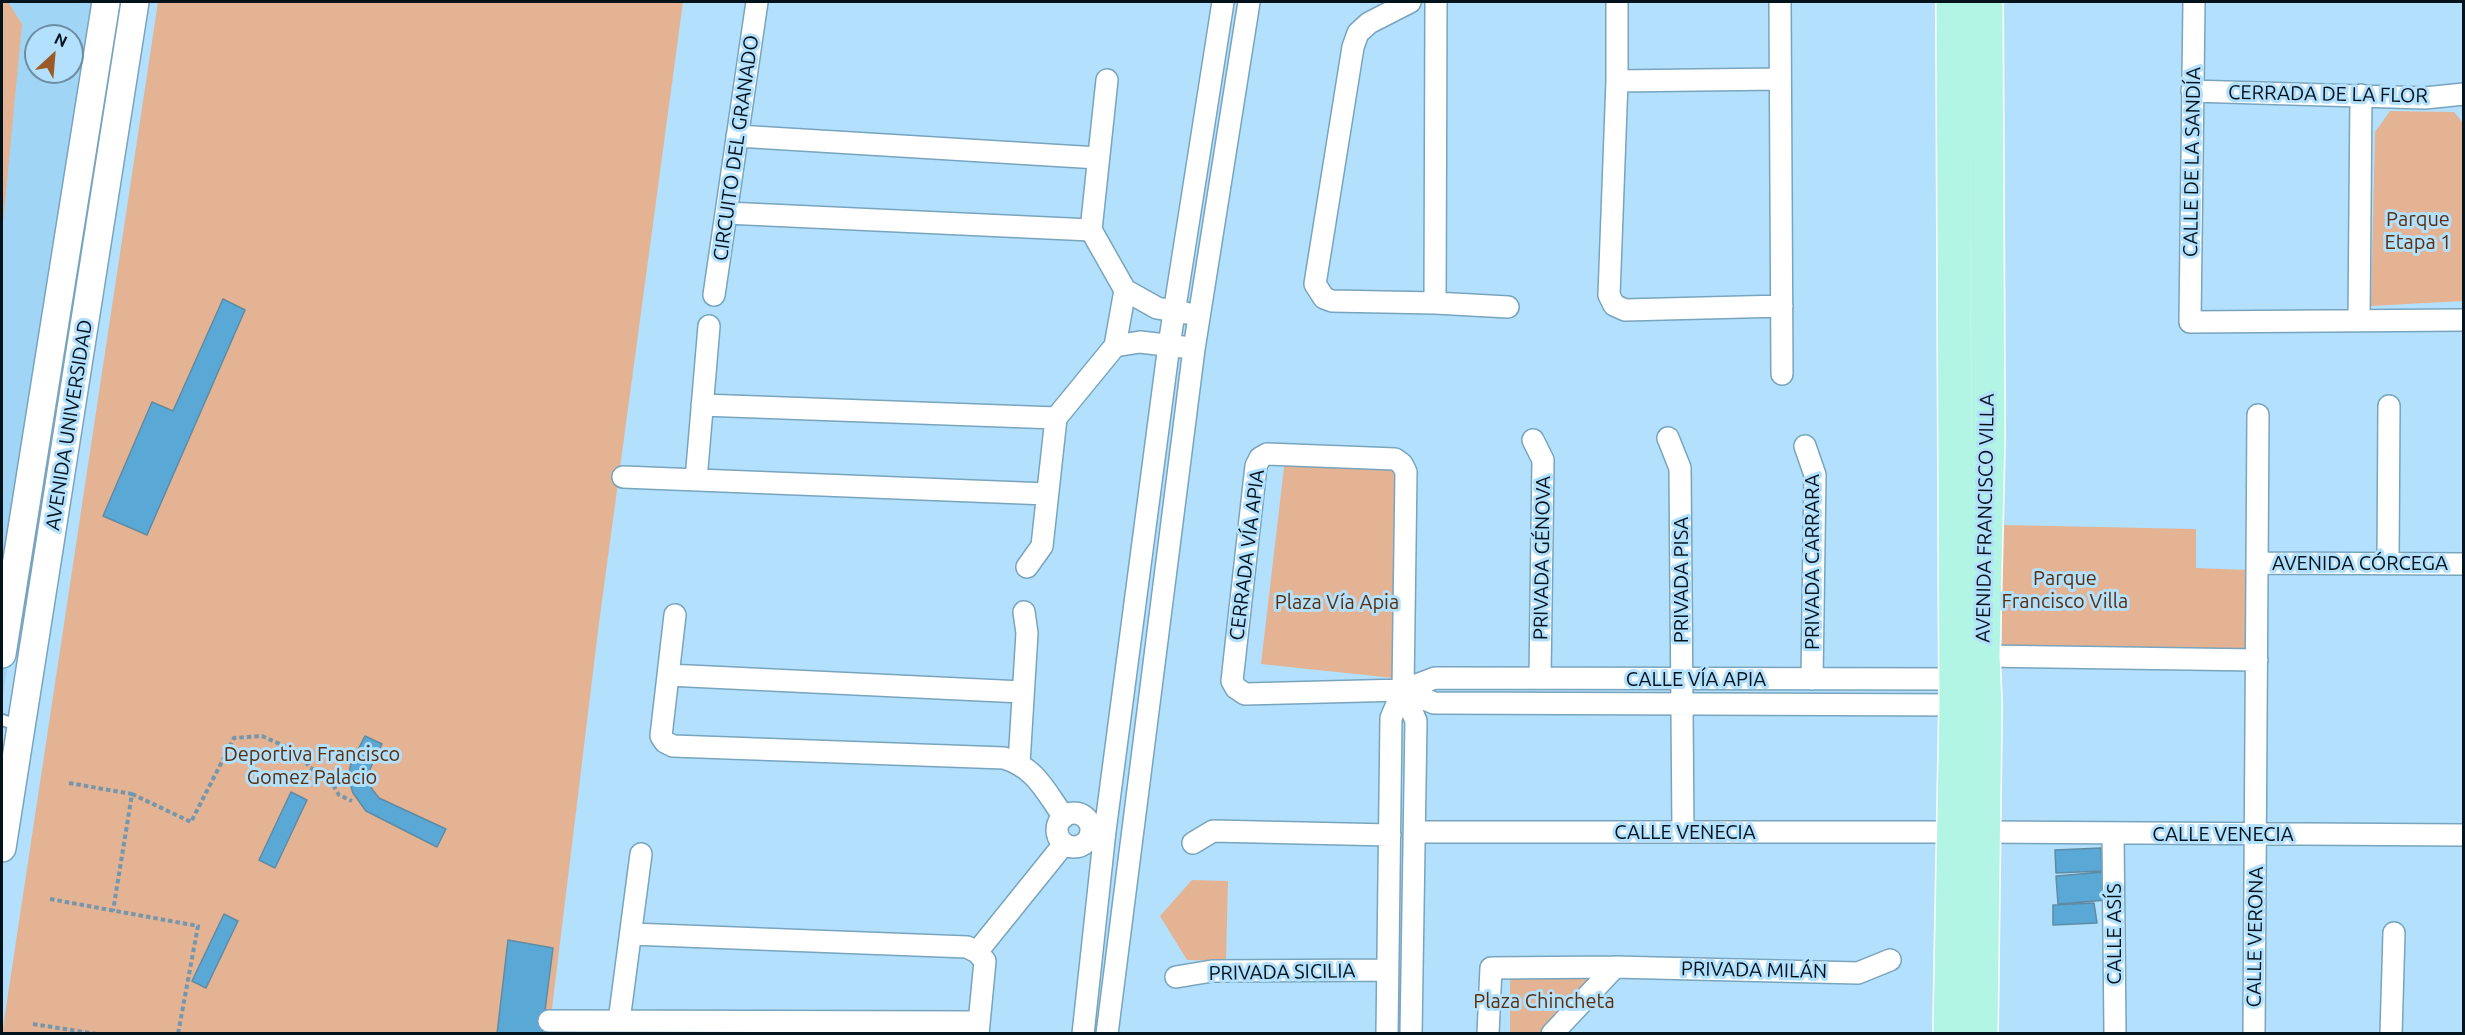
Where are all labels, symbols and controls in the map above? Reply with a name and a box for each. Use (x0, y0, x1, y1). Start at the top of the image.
north arrow (24, 24, 84, 84)
text: N (52, 29, 70, 50)
street label: CIRCUITO DEL GRANADO (708, 33, 764, 263)
street label: CALLE DE LA SANDÍA (2178, 67, 2206, 257)
street label: CERRADA DE LA FLOR (2228, 80, 2428, 108)
park label: Parque Etapa 1 (2384, 207, 2452, 254)
street label: AVENIDA UNIVERSIDAD (40, 318, 98, 532)
street label: AVENIDA FRANCISCO VILLA (1971, 393, 1999, 643)
street label: CERRADA VÍA APIA (1225, 468, 1269, 642)
street label: PRIVADA CARRARA (1800, 474, 1824, 650)
street label: PRIVADA GÉNOVA (1529, 476, 1555, 640)
street label: PRIVADA PISA (1669, 517, 1693, 643)
street label: AVENIDA CÓRCEGA (2272, 551, 2448, 575)
park label: Parque Francisco Villa (2002, 566, 2128, 613)
park label: Plaza Vía Apia (1275, 590, 1399, 614)
street label: CALLE VÍA APIA (1626, 667, 1766, 691)
park label: Deportiva Francisco Gomez Palacio (224, 742, 400, 789)
street label: CALLE VENECIA (1614, 820, 1756, 844)
street label: CALLE VENECIA (2152, 822, 2294, 846)
street label: CALLE VERONA (2242, 866, 2268, 1008)
street label: CALLE ASÍS (2102, 883, 2126, 985)
street label: PRIVADA MILÁN (1681, 957, 1827, 983)
street label: PRIVADA SICILIA (1208, 959, 1356, 985)
park label: Plaza Chincheta (1473, 989, 1615, 1013)

